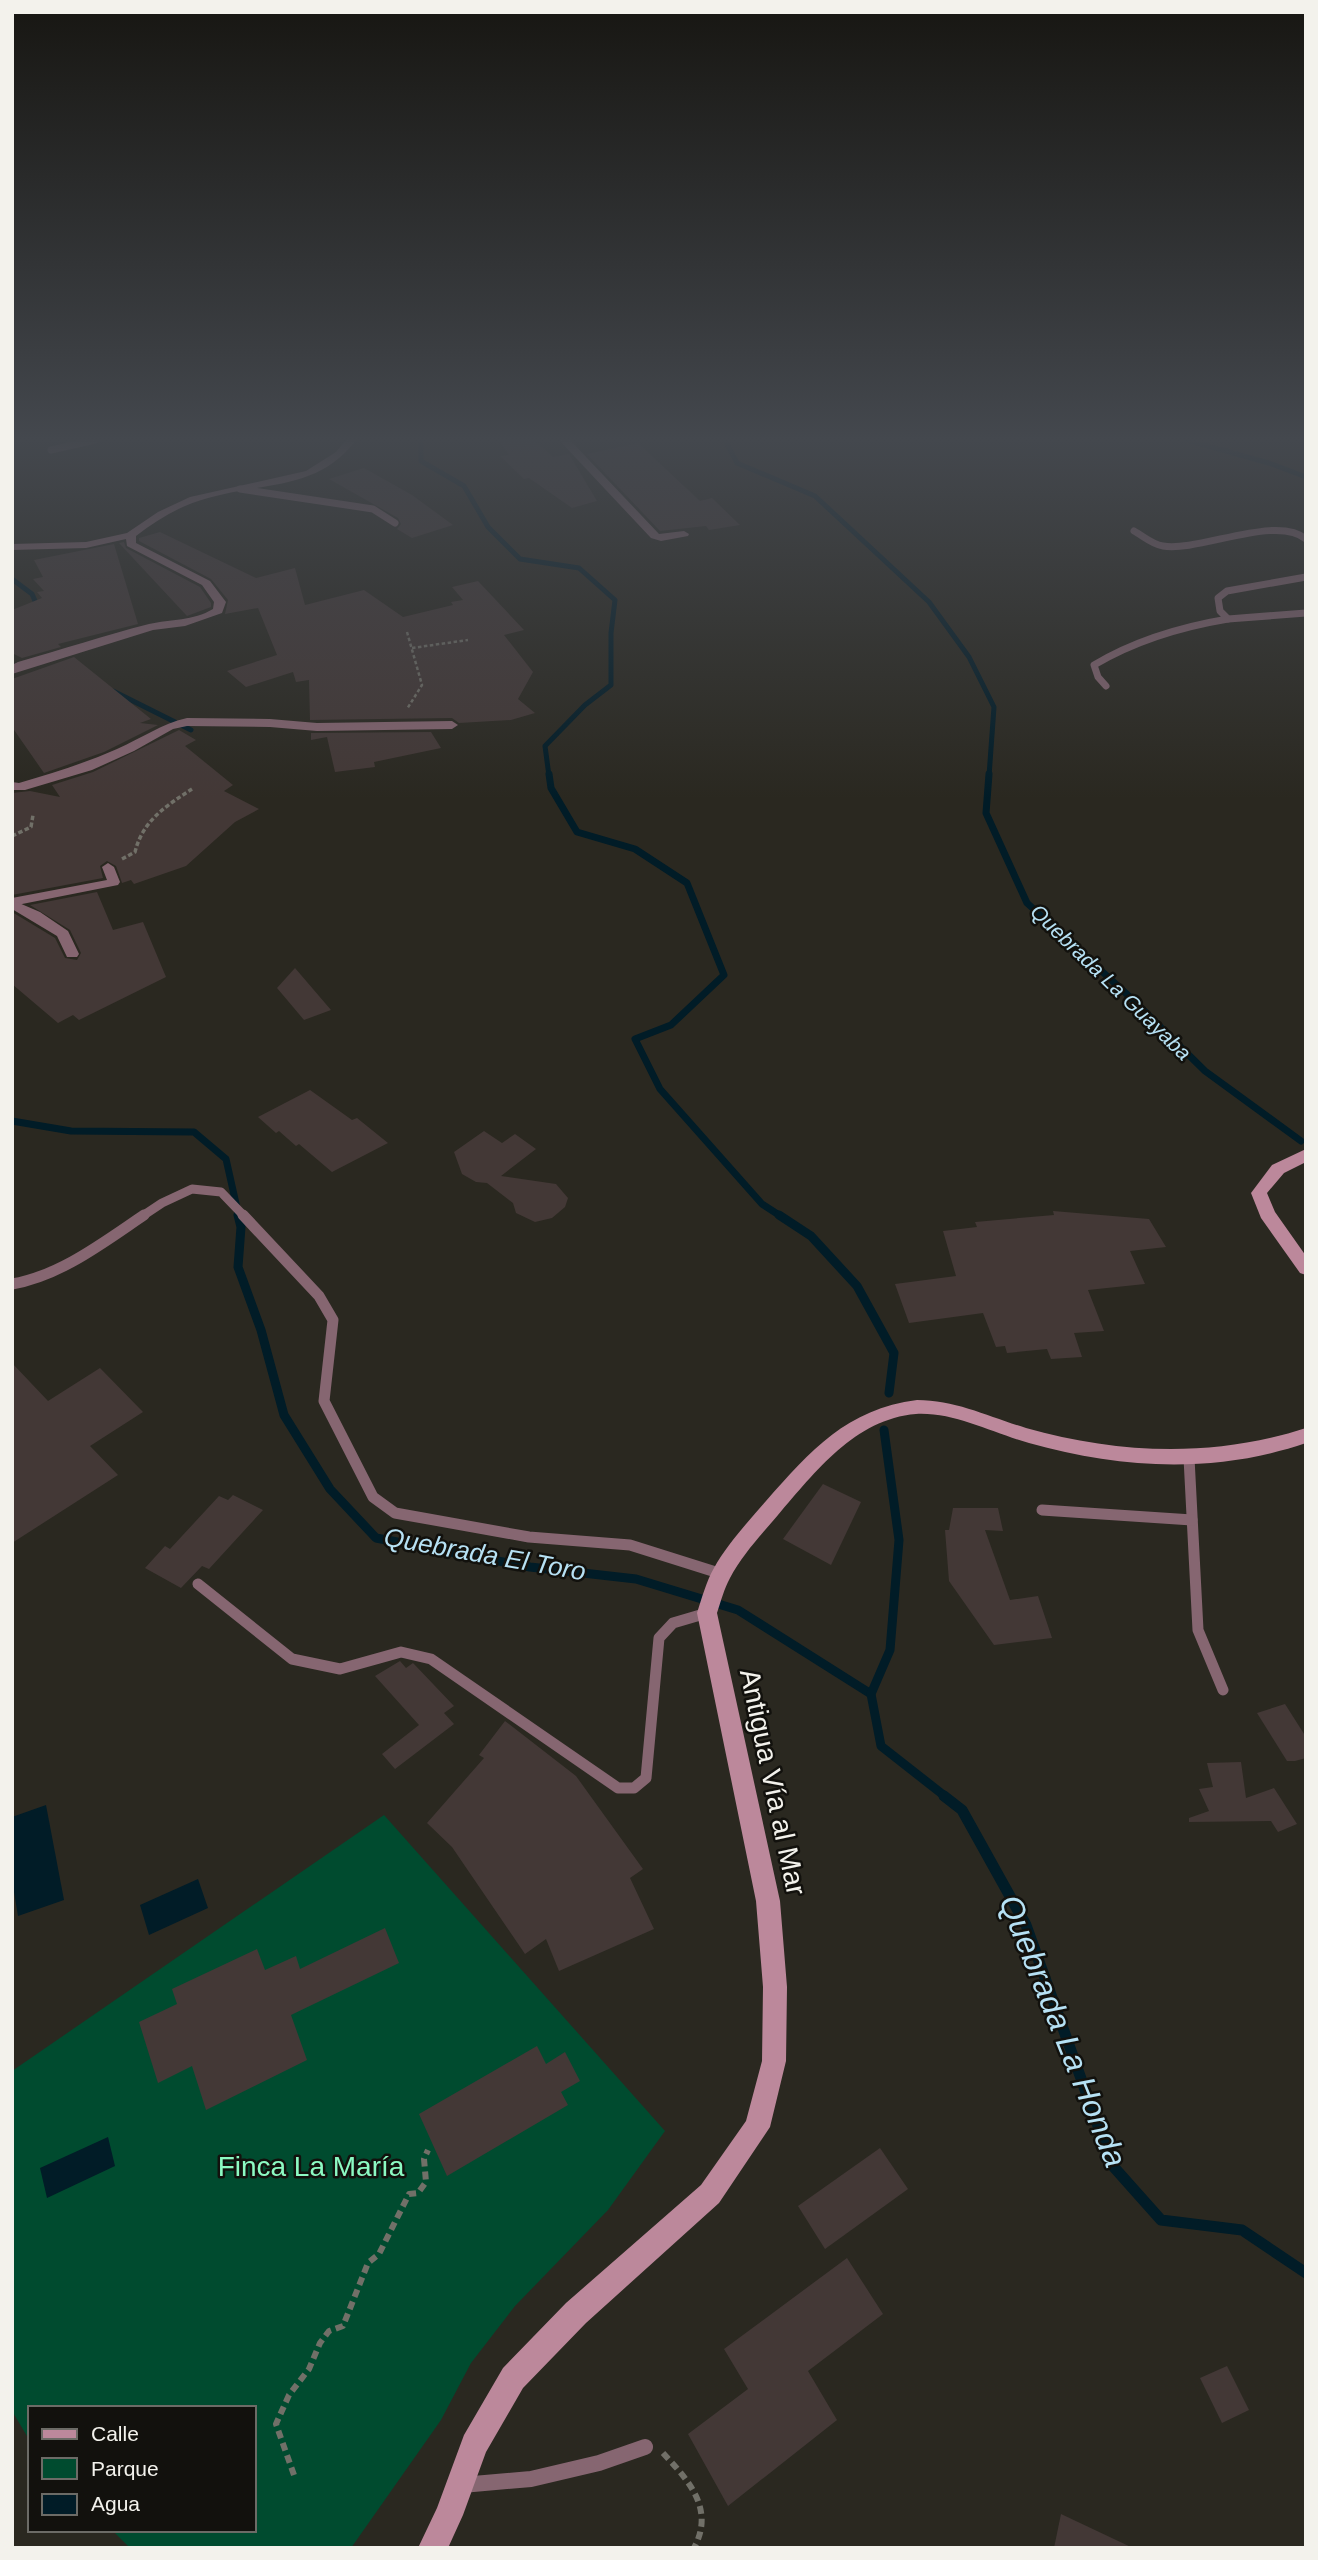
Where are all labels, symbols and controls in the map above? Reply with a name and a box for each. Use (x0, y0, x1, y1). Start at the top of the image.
water label: Quebrada La Guayaba (1026, 900, 1196, 1064)
water label: Quebrada El Toro (382, 1521, 588, 1587)
street label: Antigua Vía al Mar (734, 1666, 812, 1898)
water label: Quebrada La Honda (992, 1890, 1134, 2172)
park label: Finca La María (218, 2151, 405, 2182)
legend (28, 2406, 256, 2532)
text: Calle (91, 2422, 139, 2445)
text: Parque (91, 2457, 159, 2480)
text: Agua (91, 2492, 140, 2515)

